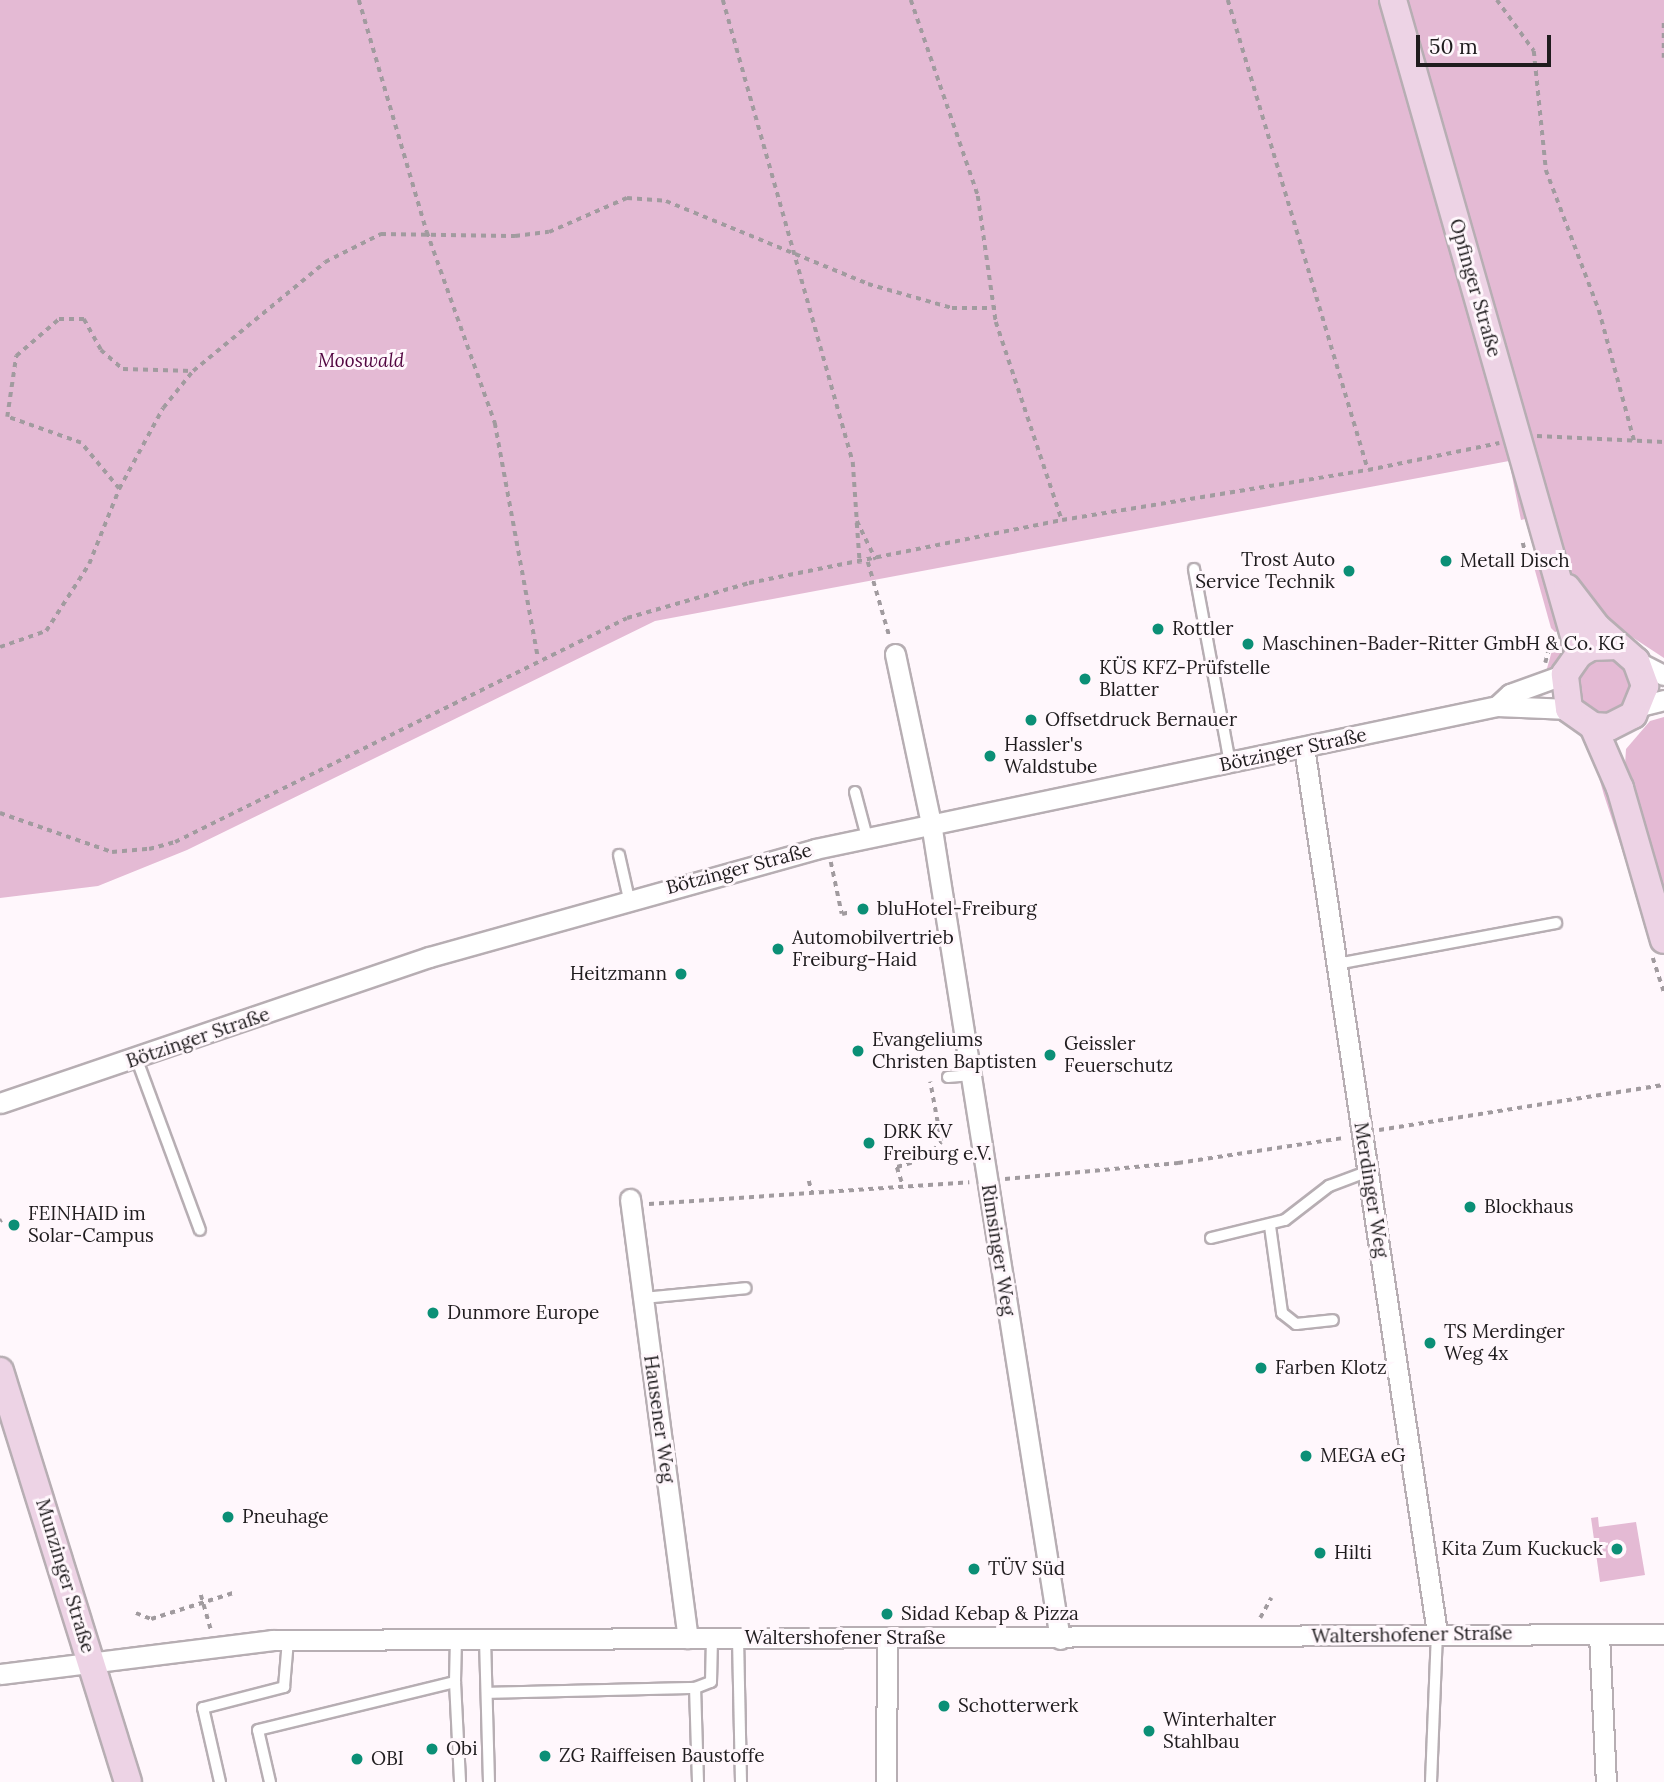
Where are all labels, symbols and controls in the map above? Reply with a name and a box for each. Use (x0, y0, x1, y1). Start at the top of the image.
scale bar (1419, 21, 1554, 65)
text: 50 m (1429, 33, 1478, 60)
street label: Opfinger Straße (1444, 216, 1506, 360)
park label: Mooswald (318, 350, 404, 372)
place label: Trost Auto Service Technik (1195, 549, 1335, 593)
place label: Metall Disch (1460, 550, 1570, 572)
marker: Metall Disch (1438, 553, 1454, 569)
marker: Trost Auto Service Technik (1341, 563, 1357, 579)
place label: Rottler (1172, 618, 1234, 640)
marker: Rottler (1150, 621, 1166, 637)
place label: Maschinen-Bader-Ritter GmbH & Co. KG (1262, 633, 1624, 655)
marker: Maschinen-Bader-Ritter GmbH & Co. KG (1240, 636, 1256, 652)
place label: KÜS KFZ-Prüfstelle Blatter (1099, 657, 1270, 701)
marker: KÜS KFZ-Prüfstelle Blatter (1077, 671, 1093, 687)
place label: Offsetdruck Bernauer (1045, 709, 1237, 731)
marker: Offsetdruck Bernauer (1023, 712, 1039, 728)
street label: Bötzinger Straße (1217, 723, 1369, 777)
place label: Hassler's Waldstube (1004, 734, 1097, 778)
marker: Hassler's Waldstube (982, 748, 998, 764)
street label: Bötzinger Straße (664, 839, 814, 899)
place label: bluHotel-Freiburg (877, 898, 1037, 920)
marker: bluHotel-Freiburg (855, 901, 871, 917)
place label: Automobilvertrieb Freiburg-Haid (792, 927, 954, 971)
marker: Automobilvertrieb Freiburg-Haid (770, 941, 786, 957)
place label: Heitzmann (570, 963, 667, 985)
marker: Heitzmann (673, 966, 689, 982)
street label: Bötzinger Straße (123, 1003, 273, 1073)
place label: Evangeliums Christen Baptisten (872, 1029, 1037, 1073)
place label: Geissler Feuerschutz (1064, 1033, 1173, 1077)
marker: Evangeliums Christen Baptisten (850, 1043, 866, 1059)
marker: Geissler Feuerschutz (1042, 1047, 1058, 1063)
place label: DRK KV Freiburg e.V. (883, 1121, 992, 1165)
street label: Merdinger Weg (1349, 1121, 1393, 1259)
marker: DRK KV Freiburg e.V. (861, 1135, 877, 1151)
street label: Rimsinger Weg (976, 1183, 1020, 1317)
place label: Blockhaus (1484, 1196, 1573, 1218)
marker: Blockhaus (1462, 1199, 1478, 1215)
place label: FEINHAID im Solar-Campus (28, 1203, 154, 1247)
marker: FEINHAID im Solar-Campus (6, 1217, 22, 1233)
place label: Dunmore Europe (447, 1302, 599, 1324)
marker: Dunmore Europe (425, 1305, 441, 1321)
place label: TS Merdinger Weg 4x (1444, 1321, 1565, 1365)
marker: TS Merdinger Weg 4x (1422, 1335, 1438, 1351)
street label: Hausener Weg (639, 1354, 679, 1484)
place label: Farben Klotz (1275, 1357, 1387, 1379)
marker: Farben Klotz (1253, 1360, 1269, 1376)
place label: MEGA eG (1320, 1445, 1405, 1467)
marker: MEGA eG (1298, 1448, 1314, 1464)
street label: Munzinger Straße (31, 1496, 99, 1656)
place label: Pneuhage (242, 1506, 329, 1528)
marker: Pneuhage (220, 1509, 236, 1525)
place label: Kita Zum Kuckuck (1441, 1538, 1603, 1560)
marker: Kita Zum Kuckuck (1609, 1541, 1625, 1557)
place label: Hilti (1334, 1542, 1372, 1564)
marker: Hilti (1312, 1545, 1328, 1561)
place label: TÜV Süd (988, 1558, 1065, 1580)
marker: TÜV Süd (966, 1561, 982, 1577)
place label: Sidad Kebap & Pizza (901, 1603, 1079, 1625)
marker: Sidad Kebap & Pizza (879, 1606, 895, 1622)
street label: Waltershofener Straße (1311, 1622, 1513, 1648)
street label: Waltershofener Straße (744, 1627, 946, 1649)
place label: Schotterwerk (958, 1695, 1079, 1717)
marker: Schotterwerk (936, 1698, 952, 1714)
place label: Winterhalter Stahlbau (1163, 1709, 1276, 1753)
marker: Winterhalter Stahlbau (1141, 1723, 1157, 1739)
place label: Obi (446, 1738, 477, 1760)
marker: Obi (424, 1741, 440, 1757)
place label: ZG Raiffeisen Baustoffe (559, 1745, 764, 1767)
place label: OBI (371, 1748, 404, 1770)
marker: ZG Raiffeisen Baustoffe (537, 1748, 553, 1764)
marker: OBI (349, 1751, 365, 1767)

